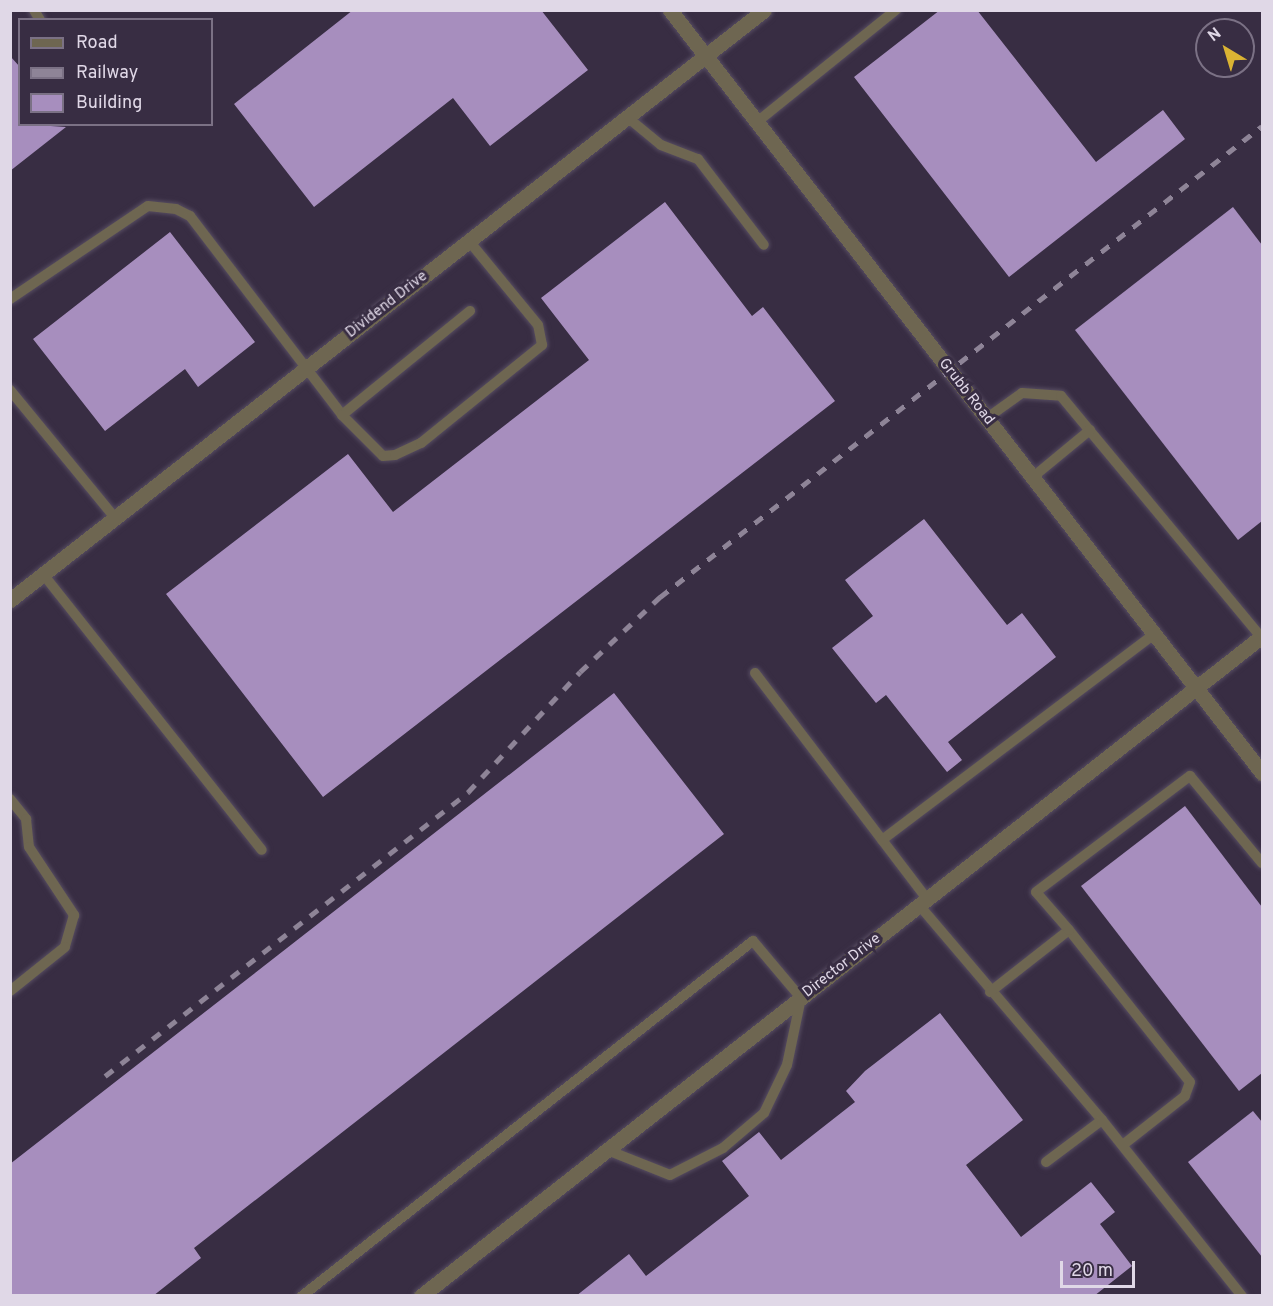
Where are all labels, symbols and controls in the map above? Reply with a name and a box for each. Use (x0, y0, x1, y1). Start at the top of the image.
legend (18, 18, 213, 126)
north arrow (1195, 18, 1255, 78)
text: N (1204, 24, 1226, 47)
text: Road (76, 32, 118, 55)
text: Railway (76, 62, 138, 85)
text: Building (76, 92, 142, 115)
street label: Dividend Drive (343, 268, 431, 342)
street label: Grubb Road (934, 355, 998, 429)
street label: Director Drive (799, 930, 885, 1002)
scale bar (1063, 1249, 1138, 1287)
text: 20 m (1071, 1260, 1113, 1283)

